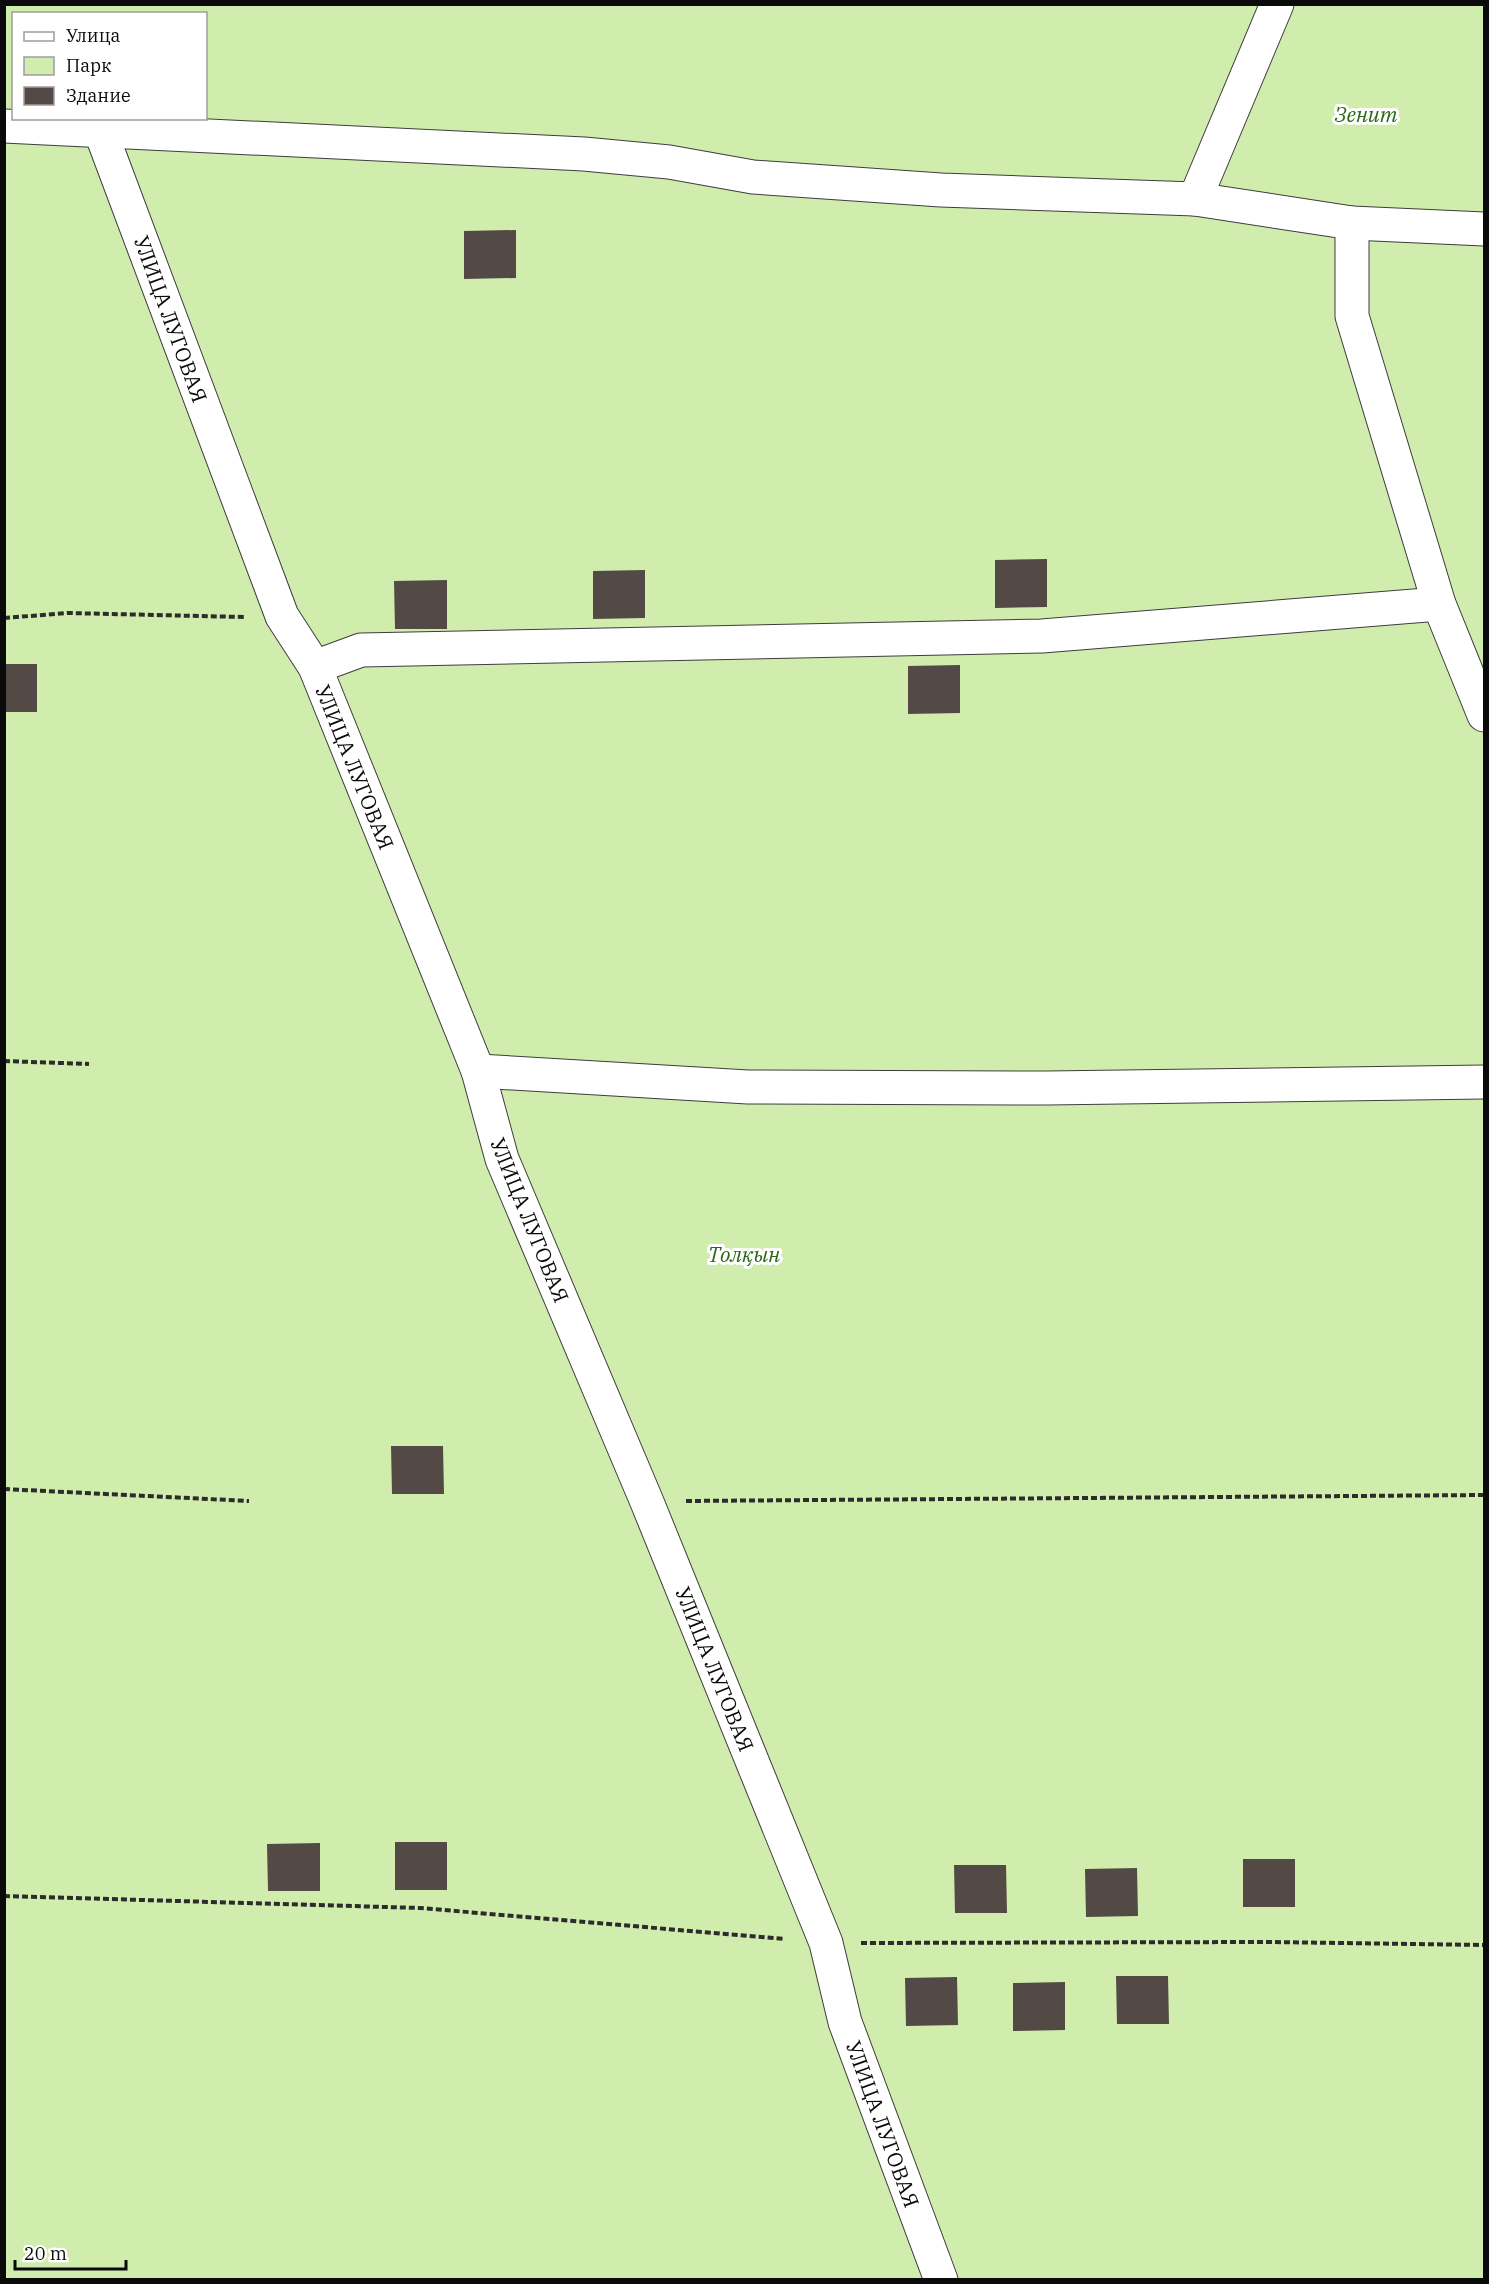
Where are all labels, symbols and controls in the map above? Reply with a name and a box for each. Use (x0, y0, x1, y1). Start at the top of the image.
legend (12, 12, 207, 120)
text: Улица (66, 24, 121, 47)
text: Парк (66, 54, 112, 77)
text: Здание (66, 84, 131, 107)
park label: Зенит (1335, 100, 1398, 128)
street label: УЛИЦА ЛУГОВАЯ (128, 232, 214, 406)
street label: УЛИЦА ЛУГОВАЯ (309, 680, 401, 854)
street label: УЛИЦА ЛУГОВАЯ (484, 1133, 576, 1307)
park label: Толқын (708, 1240, 780, 1268)
street label: УЛИЦА ЛУГОВАЯ (669, 1582, 761, 1756)
street label: УЛИЦА ЛУГОВАЯ (840, 2037, 926, 2211)
scale bar (15, 2233, 126, 2271)
text: 20 m (24, 2242, 67, 2265)

